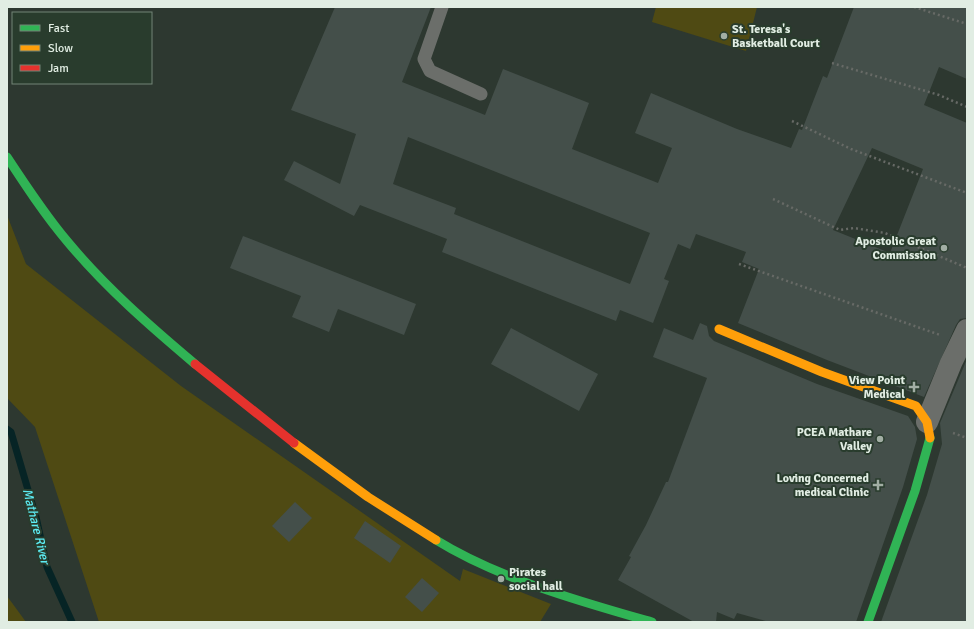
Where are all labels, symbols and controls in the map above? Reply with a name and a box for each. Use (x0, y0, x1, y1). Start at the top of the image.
legend (12, 12, 152, 84)
text: Fast (48, 21, 69, 36)
place label: St. Teresa's Basketball Court (732, 22, 820, 51)
marker: St. Teresa's Basketball Court (719, 31, 729, 41)
text: Slow (48, 41, 73, 56)
text: Jam (48, 61, 69, 76)
place label: Apostolic Great Commission (855, 234, 937, 263)
marker: Apostolic Great Commission (939, 243, 949, 253)
place label: View Point Medical (849, 373, 905, 402)
marker: View Point Medical (908, 381, 920, 393)
place label: PCEA Mathare Valley (797, 425, 872, 454)
marker: PCEA Mathare Valley (875, 434, 885, 444)
place label: Loving Concerned medical Clinic (777, 471, 870, 500)
marker: Loving Concerned medical Clinic (872, 479, 884, 491)
water label: Mathare River (19, 487, 54, 568)
place label: Pirates social hall (509, 565, 563, 594)
marker: Pirates social hall (496, 574, 506, 584)

